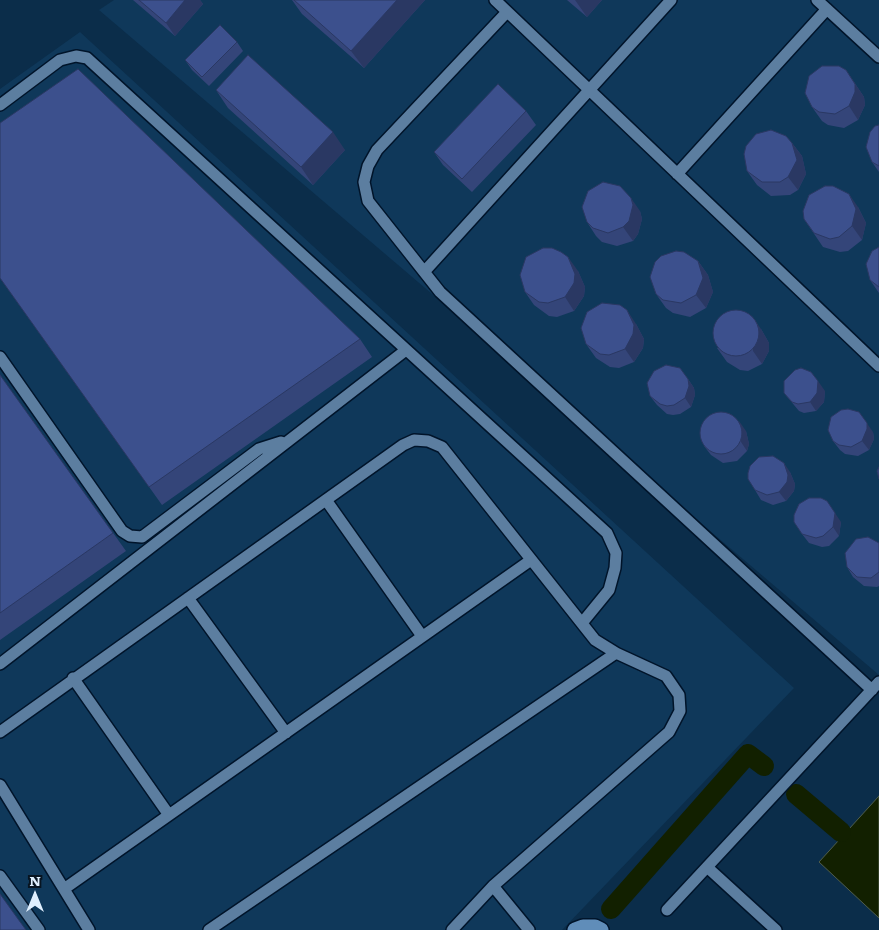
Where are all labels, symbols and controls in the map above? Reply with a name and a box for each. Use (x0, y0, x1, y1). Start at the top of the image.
north arrow (10, 870, 60, 920)
text: N (29, 870, 41, 890)

